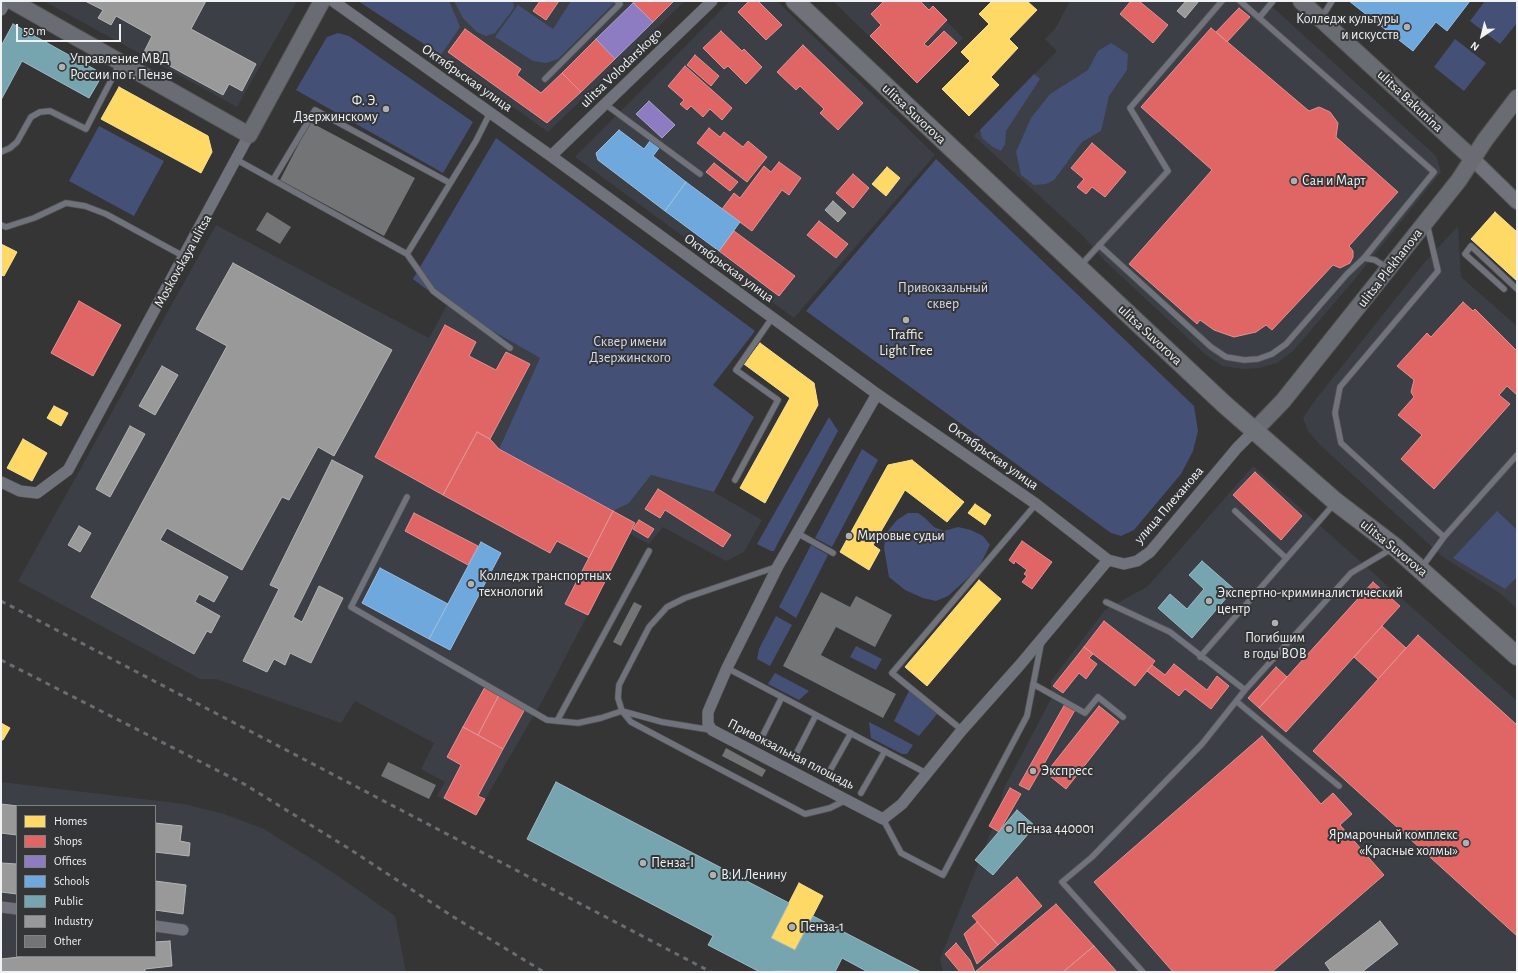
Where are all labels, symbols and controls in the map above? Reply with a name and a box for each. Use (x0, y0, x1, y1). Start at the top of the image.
place label: Колледж культуры и искусств (1296, 11, 1399, 44)
scale bar (18, 16, 123, 42)
north arrow (1462, 16, 1502, 56)
marker: Колледж культуры и искусств (1402, 22, 1412, 32)
text: 50 m (23, 25, 46, 37)
street label: ulitsa Volodarskogo (577, 25, 665, 111)
street label: Октябрьская улица (418, 40, 516, 116)
text: N (1469, 40, 1481, 53)
place label: Управление МВД России по г. Пензе (70, 51, 173, 84)
marker: Управление МВД России по г. Пензе (57, 62, 67, 72)
street label: ulitsa Bakunina (1374, 66, 1446, 136)
street label: ulitsa Suvorova (878, 80, 950, 148)
place label: Ф. Э. Дзержинскому (293, 93, 378, 126)
marker: Ф. Э. Дзержинскому (381, 104, 391, 114)
place label: Сан и Март (1302, 173, 1365, 189)
marker: Сан и Март (1289, 176, 1299, 186)
street label: Moskovskaya ulitsa (150, 212, 216, 310)
street label: ulitsa Plekhanova (1354, 225, 1426, 311)
street label: Октябрьская улица (681, 230, 777, 306)
park label: Привокзальный сквер (898, 280, 988, 312)
street label: ulitsa Suvorova (1114, 301, 1186, 369)
marker: Traffic Light Tree (901, 315, 911, 325)
place label: Traffic Light Tree (879, 327, 933, 360)
park label: Сквер имени Дзержинского (589, 334, 671, 366)
street label: Октябрьская улица (944, 418, 1042, 494)
street label: улица Плеханова (1131, 463, 1207, 547)
street label: ulitsa Suvorova (1357, 516, 1431, 580)
place label: Мировые судьи (857, 528, 945, 544)
marker: Мировые судьи (844, 531, 854, 541)
place label: Колледж транспортных технологий (479, 568, 611, 600)
marker: Колледж транспортных технологий (466, 579, 476, 589)
place label: Экспертно-криминалистический центр (1217, 585, 1403, 618)
marker: Экспертно-криминалистический центр (1204, 596, 1214, 606)
marker: Погибшим в годы ВОВ (1270, 618, 1280, 628)
place label: Погибшим в годы ВОВ (1243, 630, 1307, 662)
street label: Привокзальная площадь (725, 715, 857, 793)
place label: Экспресс (1041, 763, 1093, 779)
marker: Экспресс (1028, 766, 1038, 776)
legend (16, 805, 156, 957)
text: Homes (54, 815, 87, 827)
place label: Пенза 440001 (1017, 821, 1095, 837)
marker: Пенза 440001 (1004, 824, 1014, 834)
place label: Ярмарочный комплекс «Красные холмы» (1329, 827, 1458, 860)
text: Shops (54, 835, 82, 847)
marker: Ярмарочный комплекс «Красные холмы» (1461, 838, 1471, 848)
text: Offices (54, 855, 87, 867)
place label: Пенза-I (651, 855, 694, 871)
marker: Пенза-I (638, 858, 648, 868)
place label: В.И.Ленину (721, 867, 787, 883)
marker: В.И.Ленину (708, 870, 718, 880)
text: Schools (54, 875, 89, 887)
text: Public (54, 895, 83, 907)
text: Industry (54, 915, 93, 927)
place label: Пенза-1 (800, 919, 844, 935)
marker: Пенза-1 (787, 922, 797, 932)
text: Other (54, 935, 81, 947)

